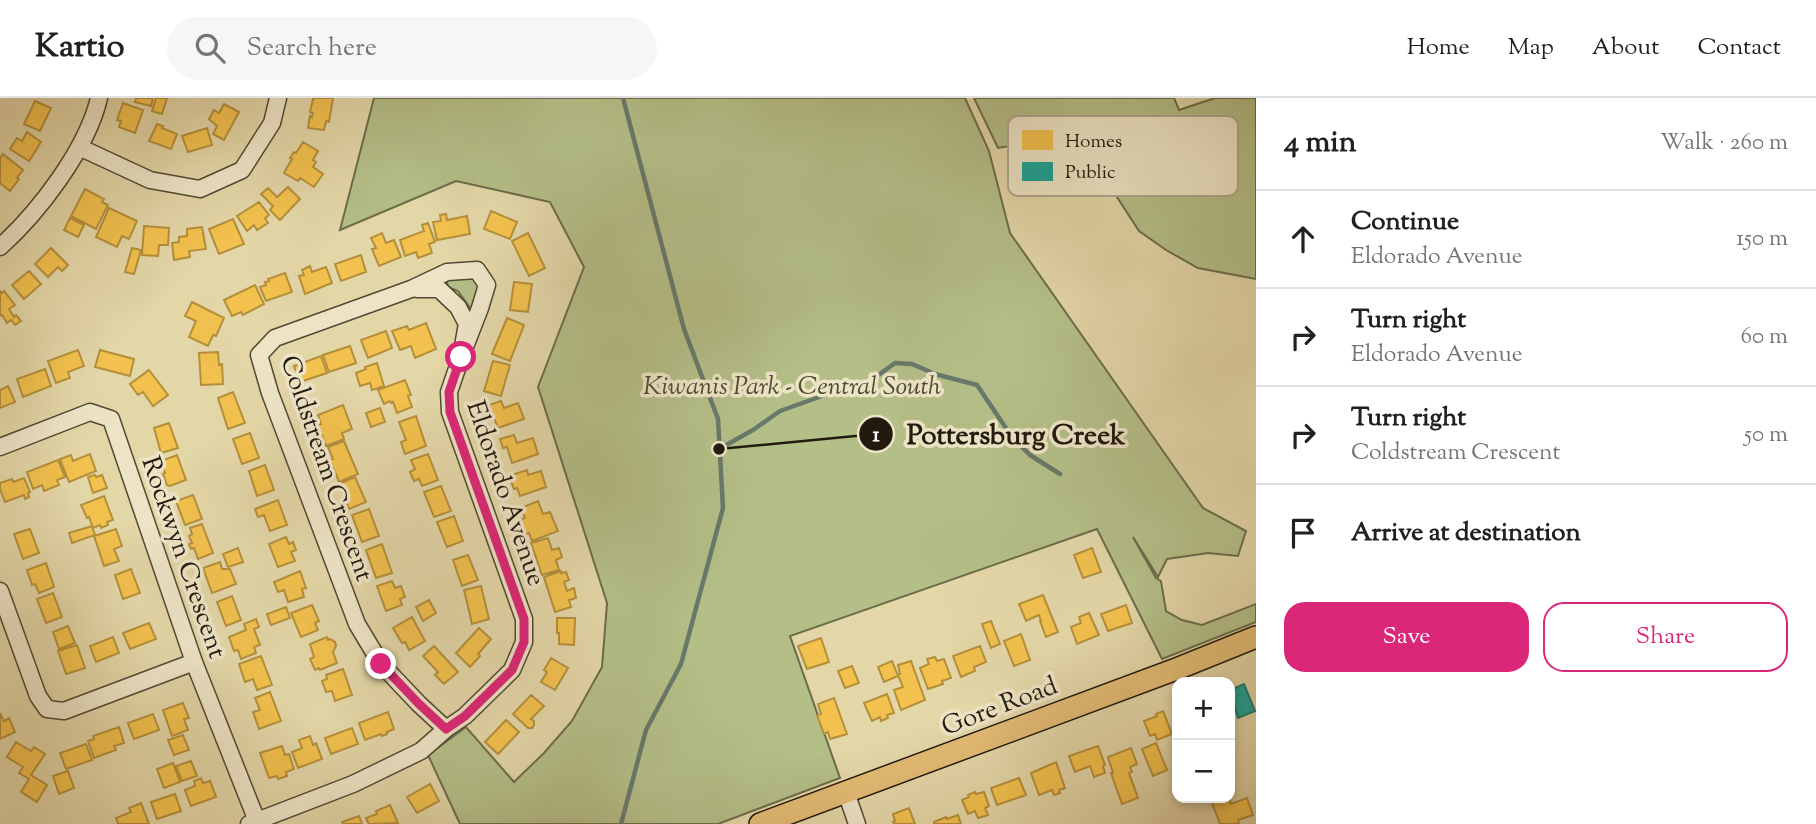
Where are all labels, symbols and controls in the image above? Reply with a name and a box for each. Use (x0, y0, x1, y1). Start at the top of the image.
search box (167, 17, 657, 80)
text: Kartio (35, 24, 125, 72)
icon: search (191, 29, 229, 67)
text: Search here (247, 30, 377, 67)
text: Home (1407, 31, 1470, 65)
text: Map (1508, 31, 1554, 65)
text: About (1592, 31, 1659, 65)
text: Contact (1697, 31, 1781, 65)
legend (1008, 116, 1238, 196)
text: 4 min (1284, 122, 1357, 165)
text: Walk · 260 m (1660, 127, 1788, 160)
text: Homes (1065, 129, 1122, 156)
text: Public (1065, 160, 1116, 187)
text: Continue (1351, 204, 1459, 241)
icon: ahead (1284, 220, 1322, 258)
text: 150 m (1736, 223, 1788, 256)
text: Eldorado Avenue (1351, 241, 1522, 274)
text: Turn right (1351, 302, 1466, 339)
icon: right (1284, 318, 1322, 356)
text: 60 m (1740, 321, 1788, 354)
text: Eldorado Avenue (1351, 339, 1522, 372)
route start (445, 341, 476, 372)
street label: Coldstream Crescent (270, 351, 382, 587)
park label: Kiwanis Park - Central South (643, 369, 941, 406)
street label: Eldorado Avenue (456, 396, 554, 591)
text: Turn right (1351, 400, 1466, 437)
callout: Pottersburg Creek (858, 410, 1140, 459)
icon: right (1284, 416, 1322, 454)
text: Pottersburg Creek (907, 417, 1126, 457)
text: 50 m (1744, 419, 1788, 452)
text: 1 (872, 421, 880, 451)
text: Coldstream Crescent (1351, 437, 1560, 470)
street label: Rockwyn Crescent (131, 452, 235, 664)
icon: arrive (1284, 514, 1322, 552)
text: Arrive at destination (1351, 515, 1581, 552)
button: Save (1284, 602, 1529, 672)
button: Share (1543, 602, 1788, 672)
route end (365, 648, 396, 679)
street label: Gore Road (937, 668, 1063, 746)
map controls (1172, 677, 1235, 803)
button: + (1172, 677, 1235, 740)
button: − (1172, 740, 1235, 803)

